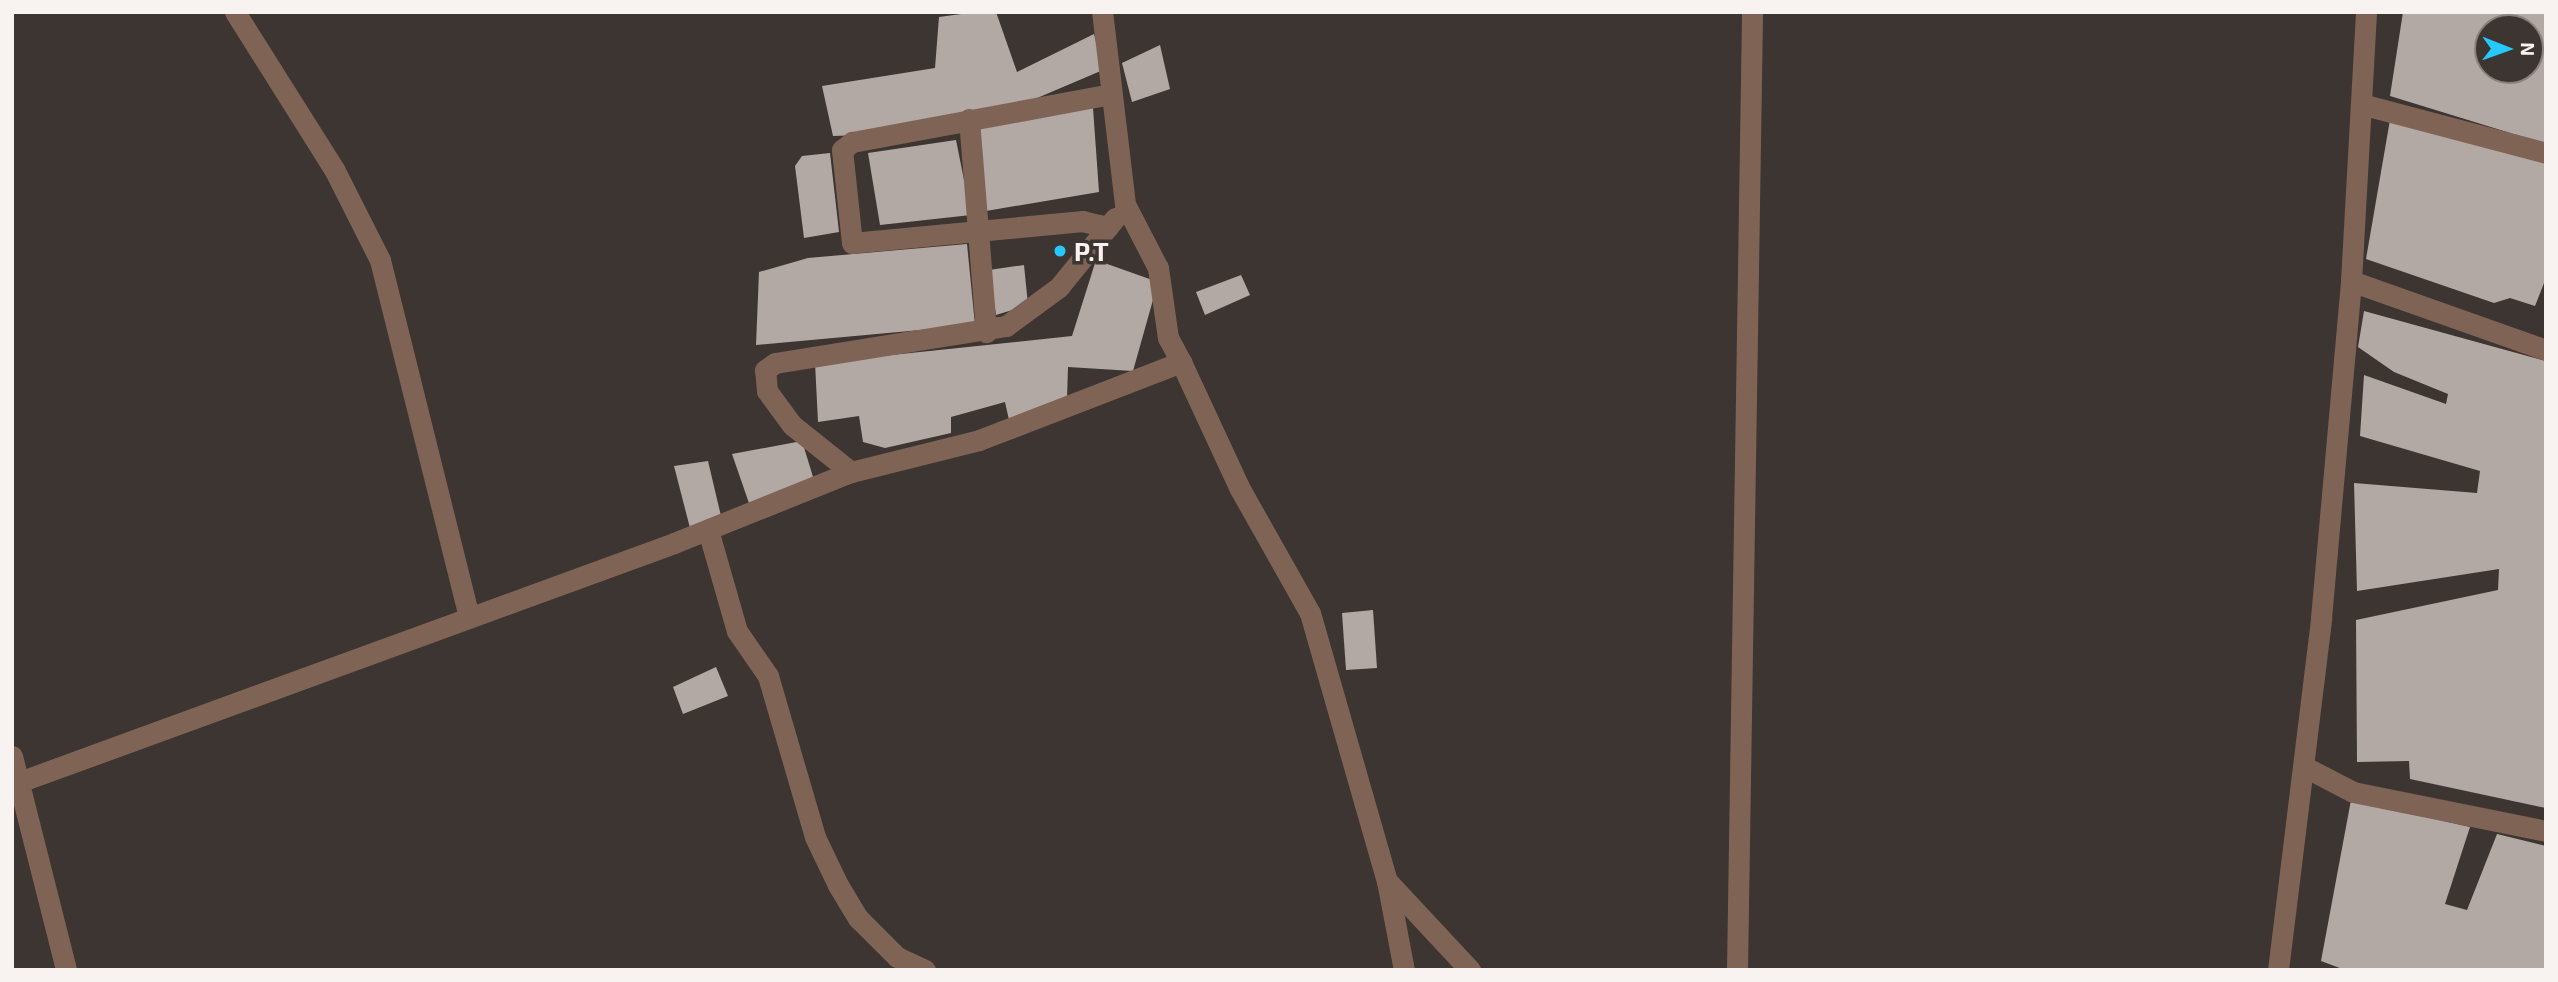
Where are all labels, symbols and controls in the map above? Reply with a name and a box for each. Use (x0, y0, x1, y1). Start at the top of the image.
north arrow (2474, 14, 2544, 84)
text: N (2517, 42, 2540, 56)
place label: P.T (1074, 235, 1109, 267)
marker: P.T (1052, 243, 1068, 259)

